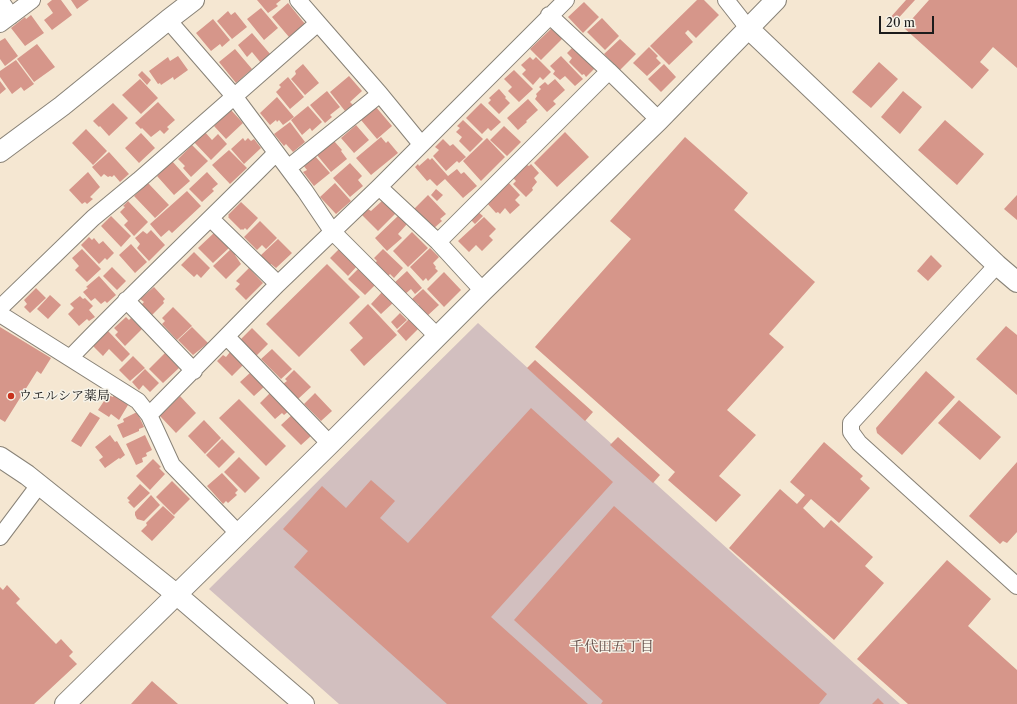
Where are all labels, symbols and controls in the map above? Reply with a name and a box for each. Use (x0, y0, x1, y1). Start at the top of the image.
scale bar (881, 8, 936, 34)
text: 20 m (886, 15, 915, 30)
place label: ウエルシア薬局 (19, 388, 110, 404)
marker: ウエルシア薬局 (6, 391, 16, 401)
district label: 千代田五丁目 (570, 639, 654, 655)

